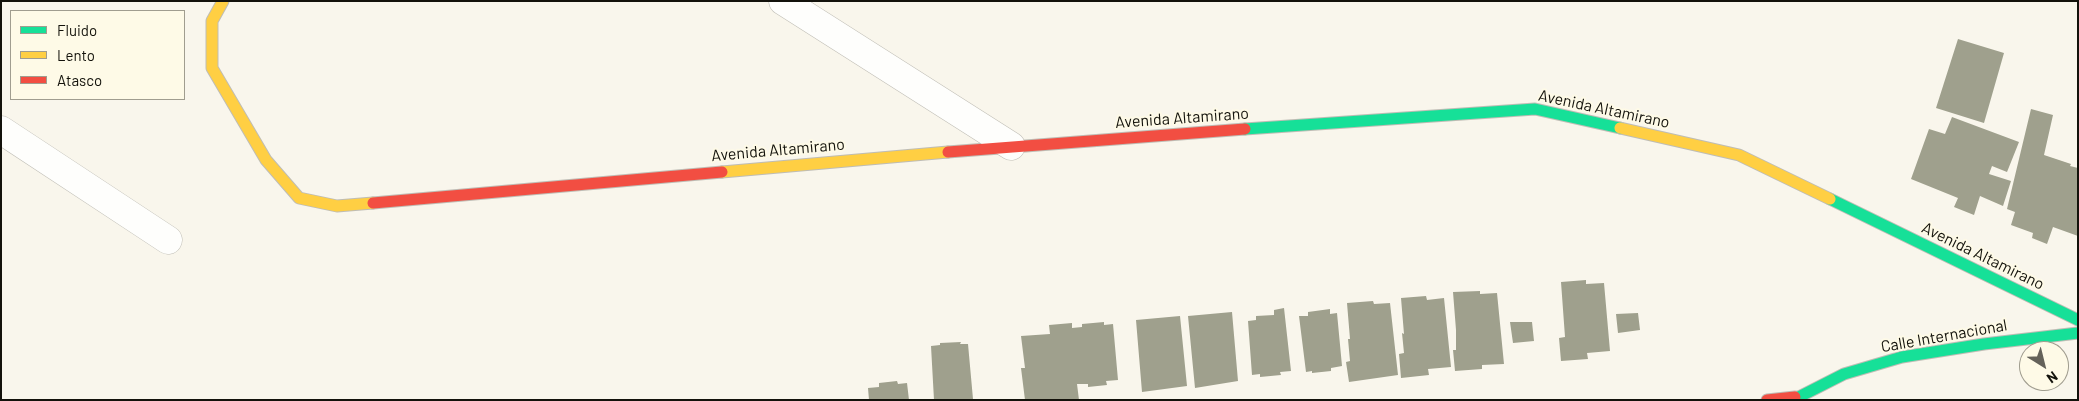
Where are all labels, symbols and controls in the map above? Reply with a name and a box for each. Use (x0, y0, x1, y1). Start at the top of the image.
legend (10, 10, 185, 100)
text: Fluido (57, 21, 97, 39)
text: Lento (57, 46, 95, 64)
text: Atasco (57, 71, 102, 89)
street label: Avenida Altamirano (1537, 86, 1671, 132)
street label: Avenida Altamirano (1115, 104, 1249, 132)
street label: Avenida Altamirano (710, 135, 846, 165)
street label: Avenida Altamirano (1919, 218, 2047, 294)
street label: Calle Internacional (1879, 315, 2009, 357)
north arrow (2019, 341, 2069, 391)
text: N (2044, 368, 2061, 387)

